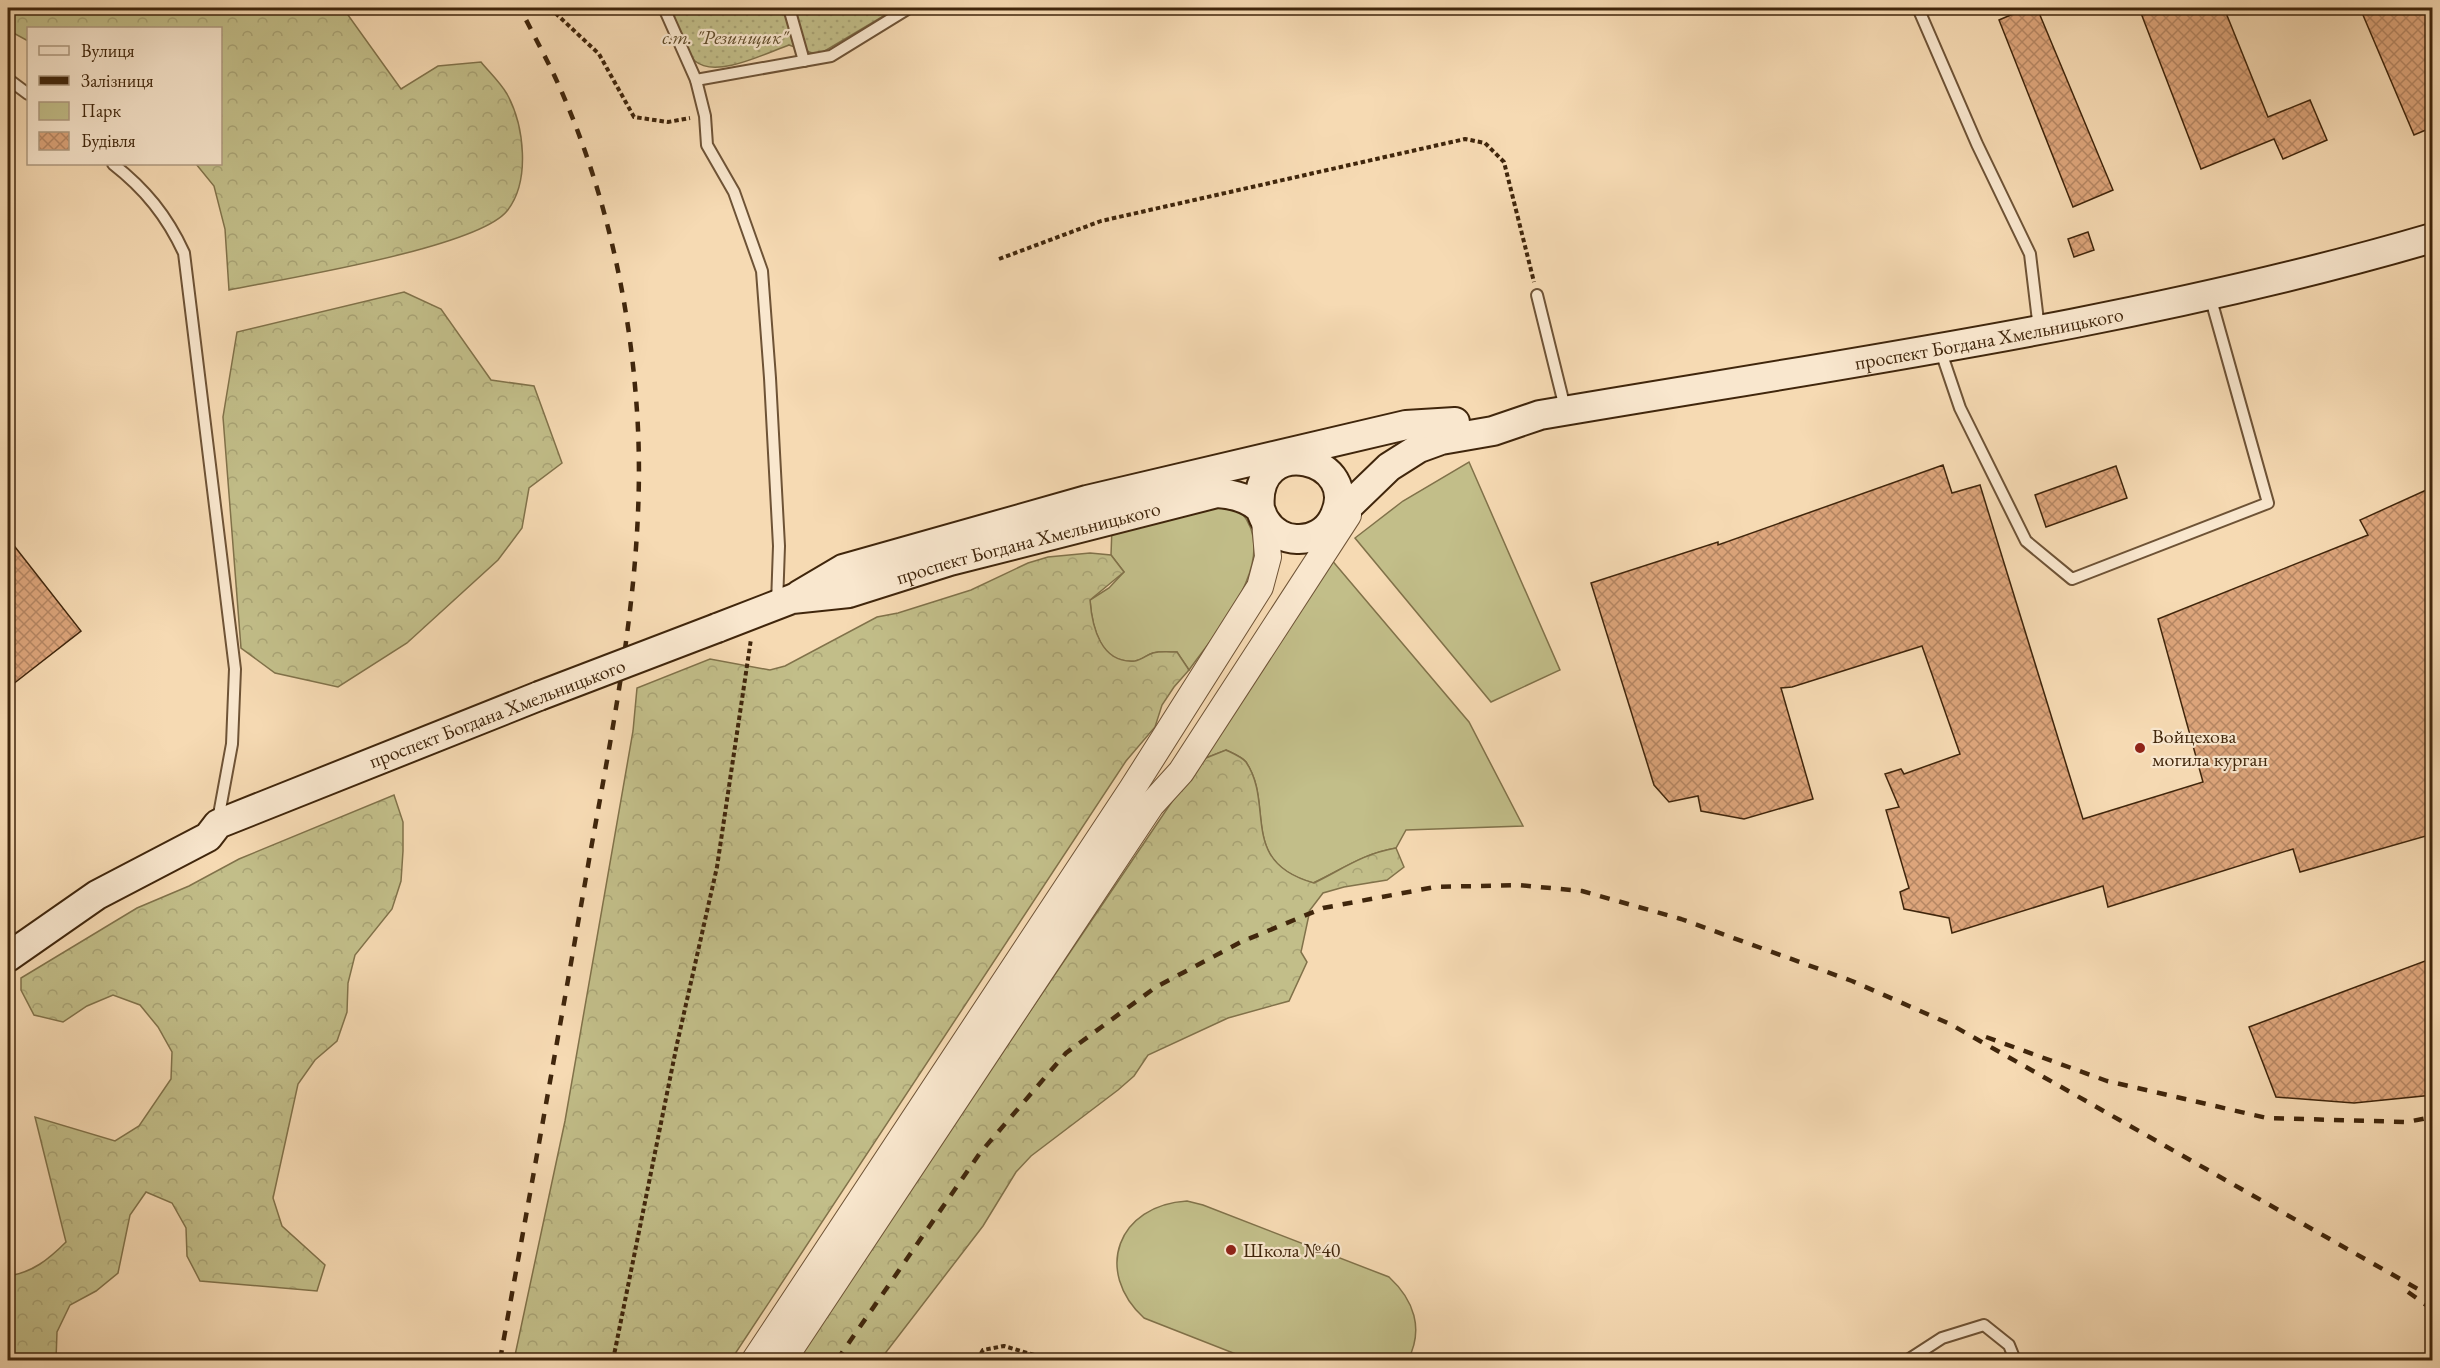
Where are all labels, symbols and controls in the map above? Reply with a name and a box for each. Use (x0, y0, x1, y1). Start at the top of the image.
park label: с.т. "Резинщик" (662, 24, 790, 50)
legend (27, 27, 222, 165)
text: Вулиця (81, 39, 134, 62)
text: Залізниця (81, 69, 154, 92)
text: Парк (81, 99, 121, 122)
text: Будівля (81, 129, 136, 152)
street label: проспект Богдана Хмельницького (1853, 301, 2126, 376)
street label: проспект Богдана Хмельницького (893, 495, 1163, 590)
street label: проспект Богдана Хмельницького (365, 652, 629, 774)
place label: Войцехова могила курган (2152, 723, 2268, 772)
marker: Войцехова могила курган (2133, 741, 2147, 755)
place label: Школа №40 (1243, 1237, 1341, 1263)
marker: Школа №40 (1224, 1243, 1238, 1257)

